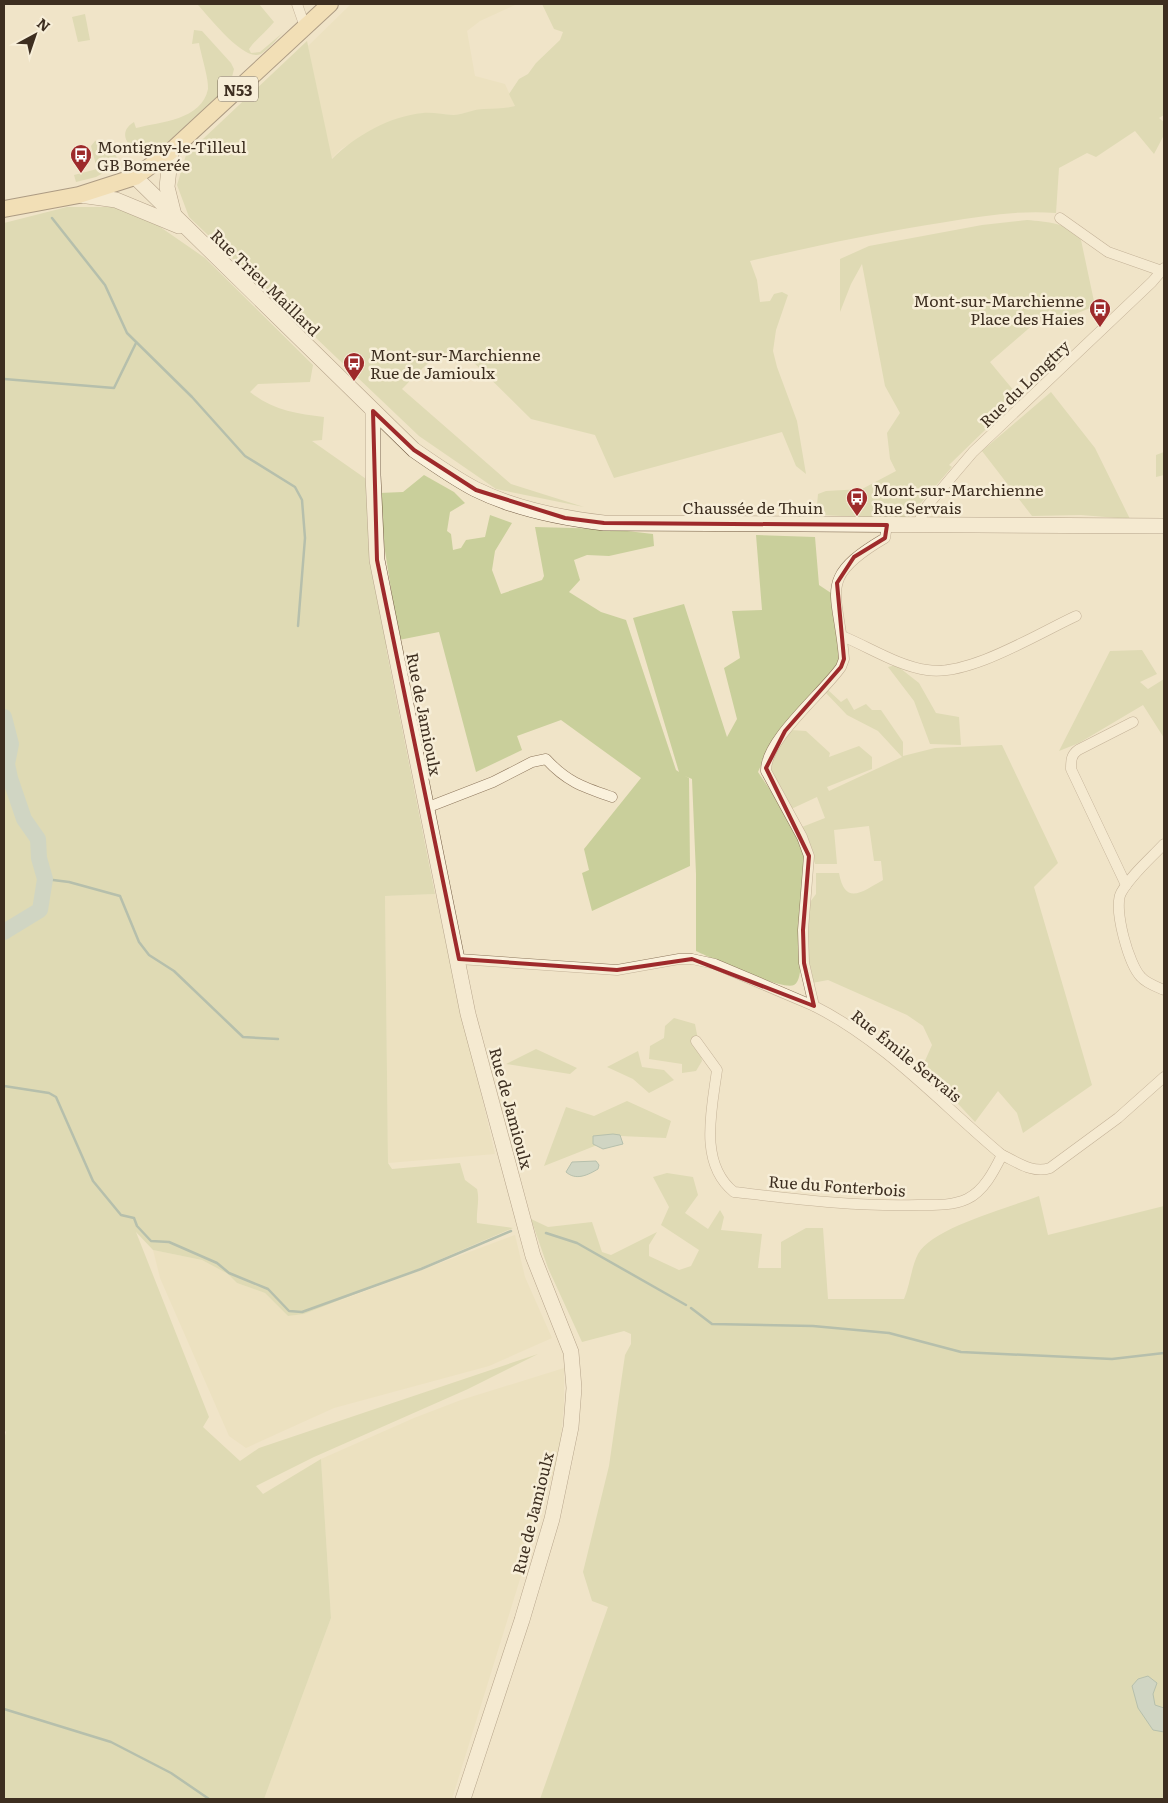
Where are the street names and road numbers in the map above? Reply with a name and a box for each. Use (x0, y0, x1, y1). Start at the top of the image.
road number: N53 (218, 76, 258, 102)
street label: Rue Trieu Maillard (206, 223, 326, 341)
street label: Rue du Longtry (973, 333, 1075, 432)
street label: Chaussée de Thuin (683, 495, 824, 519)
street label: Rue de Jamioulx (401, 650, 449, 779)
street label: Rue Émile Servais (847, 1003, 967, 1107)
street label: Rue de Jamioulx (484, 1044, 540, 1172)
street label: Rue du Fonterbois (768, 1168, 906, 1202)
street label: Rue de Jamioulx (505, 1448, 559, 1577)

